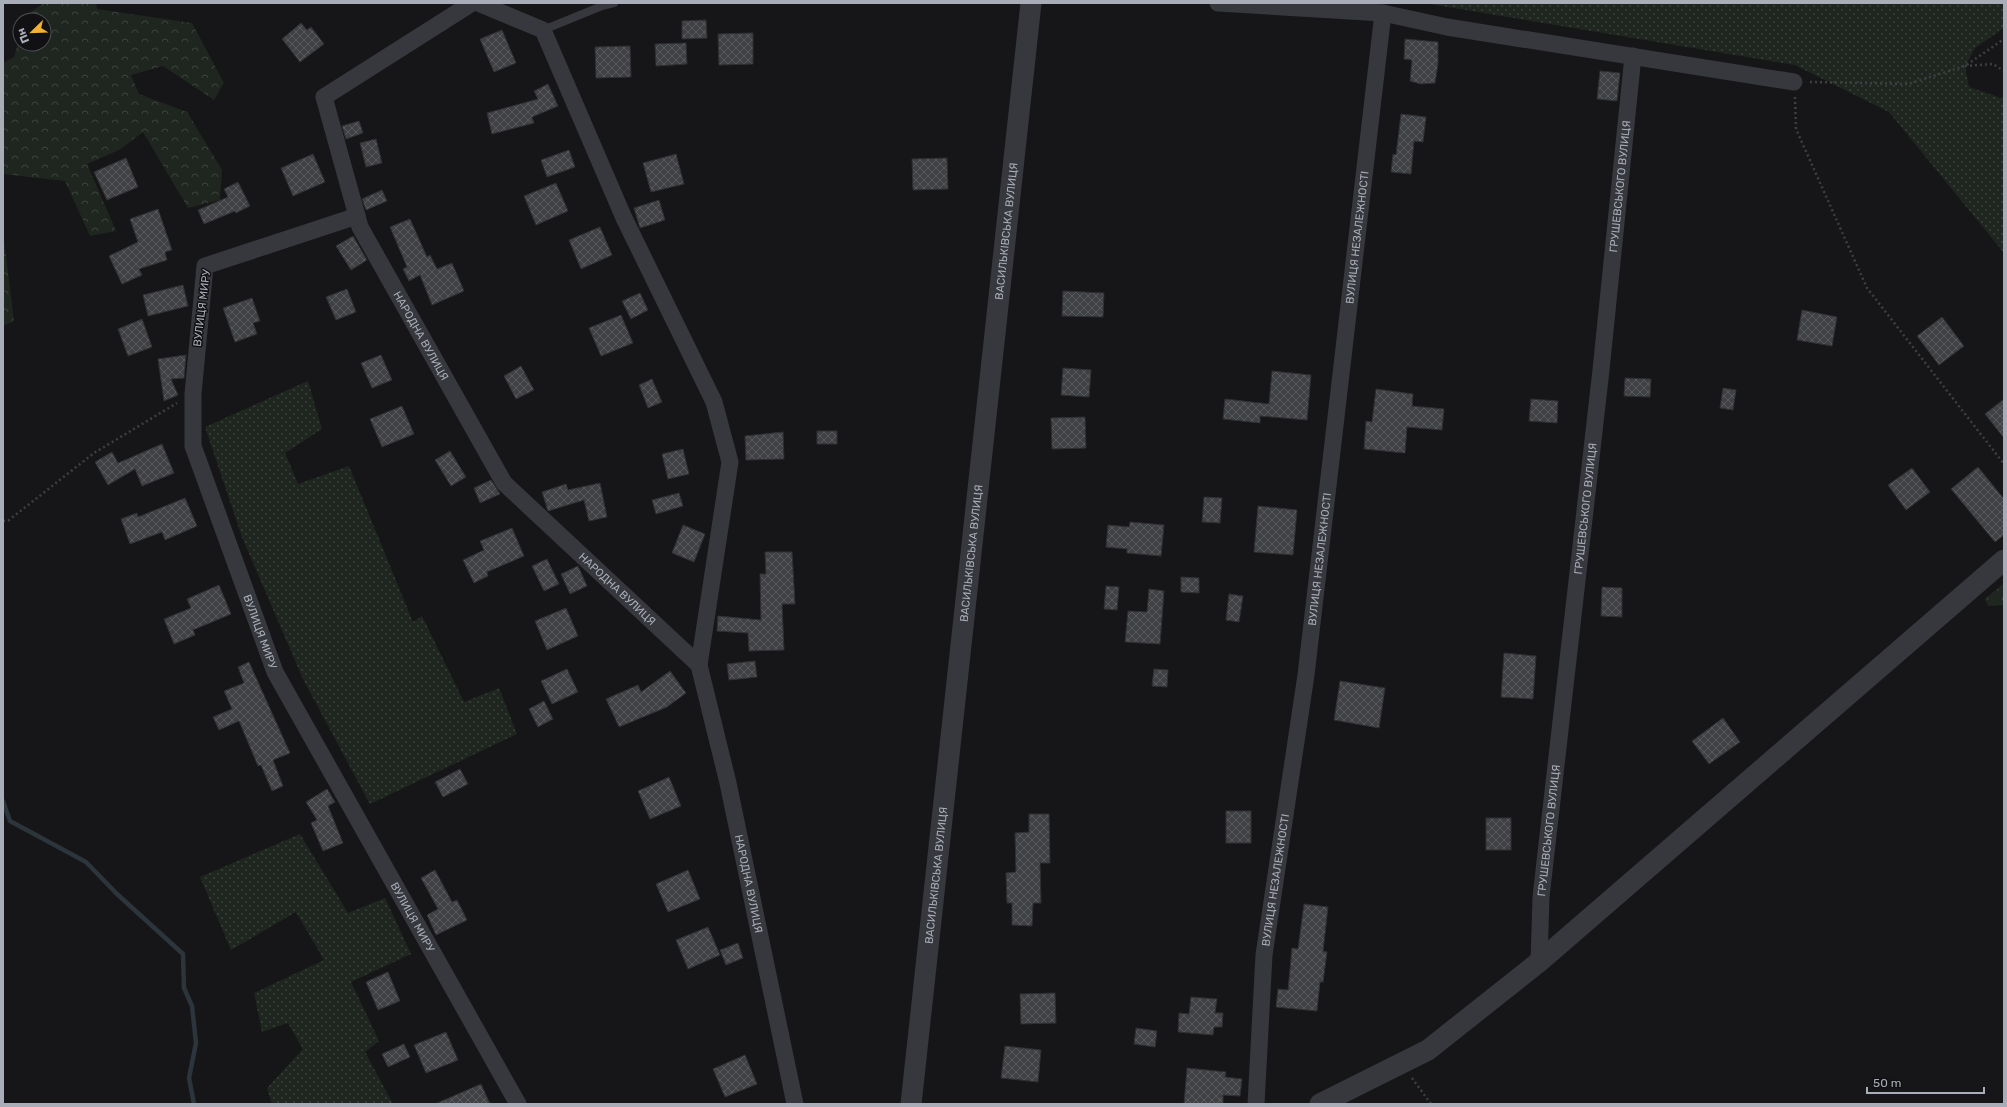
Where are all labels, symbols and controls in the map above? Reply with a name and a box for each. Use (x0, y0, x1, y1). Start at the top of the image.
north arrow (12, 12, 52, 52)
text: Пн (14, 26, 32, 45)
street label: ГРУШЕВСЬКОГО ВУЛИЦЯ (1607, 120, 1633, 253)
street label: ВАСИЛЬКІВСЬКА ВУЛИЦЯ (992, 162, 1020, 300)
street label: ВУЛИЦЯ НЕЗАЛЕЖНОСТІ (1343, 170, 1371, 304)
street label: ВУЛИЦЯ МИРУ (191, 268, 213, 347)
street label: НАРОДНА ВУЛИЦЯ (391, 289, 451, 383)
street label: ГРУШЕВСЬКОГО ВУЛИЦЯ (1571, 442, 1599, 575)
street label: ВАСИЛЬКІВСЬКА ВУЛИЦЯ (957, 484, 985, 623)
street label: ВУЛИЦЯ НЕЗАЛЕЖНОСТІ (1305, 492, 1334, 626)
street label: НАРОДНА ВУЛИЦЯ (576, 550, 658, 628)
street label: ВУЛИЦЯ МИРУ (241, 593, 280, 671)
street label: ГРУШЕВСЬКОГО ВУЛИЦЯ (1535, 764, 1563, 897)
street label: ВАСИЛЬКІВСЬКА ВУЛИЦЯ (922, 806, 950, 945)
street label: ВУЛИЦЯ НЕЗАЛЕЖНОСТІ (1259, 813, 1292, 947)
street label: НАРОДНА ВУЛИЦЯ (732, 833, 766, 934)
street label: ВУЛИЦЯ МИРУ (388, 880, 438, 955)
scale bar (1867, 1069, 1984, 1095)
text: 50 m (1873, 1076, 1901, 1090)

